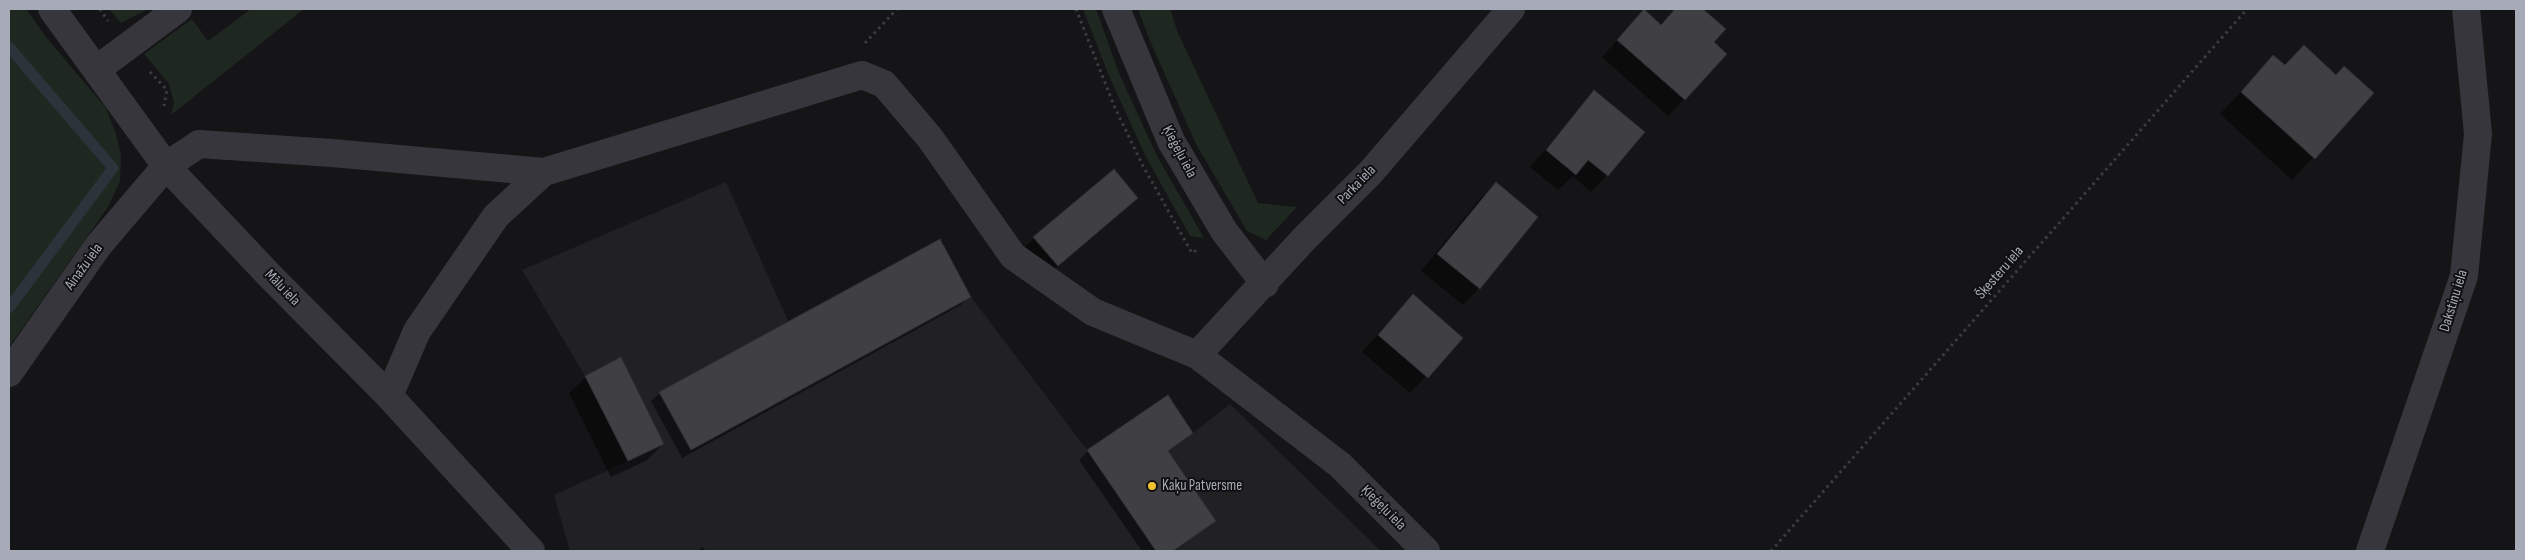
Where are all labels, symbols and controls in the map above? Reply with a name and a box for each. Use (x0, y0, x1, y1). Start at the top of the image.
street label: Ķieģeļu iela (1158, 123, 1200, 181)
street label: Parka iela (1334, 162, 1380, 208)
street label: Ainažu iela (61, 240, 107, 294)
street label: Šķesteru iela (1972, 243, 2028, 303)
street label: Mālu iela (260, 266, 304, 310)
street label: Dakstiņu iela (2436, 268, 2472, 334)
place label: Kaķu Patversme (1162, 477, 1242, 495)
marker: Kaķu Patversme (1146, 480, 1158, 492)
street label: Ķieģeļu iela (1357, 482, 1409, 534)

